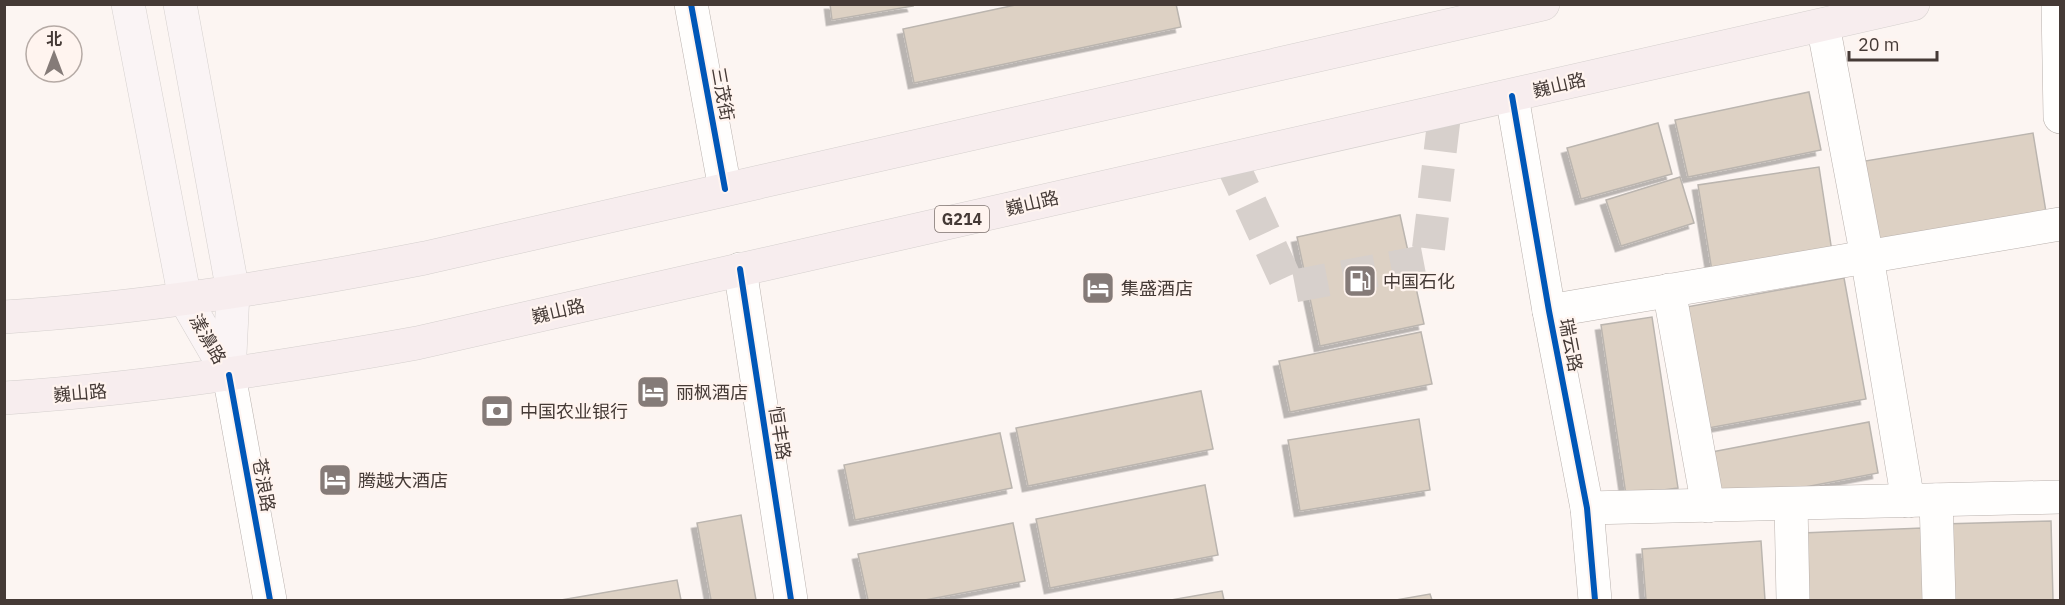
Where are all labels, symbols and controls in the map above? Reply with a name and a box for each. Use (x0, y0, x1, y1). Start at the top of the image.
north arrow (24, 24, 84, 84)
scale bar (1849, 24, 1938, 62)
text: 北 (46, 29, 62, 49)
text: 20 m (1858, 33, 1900, 56)
street label: 三茂街 (707, 65, 739, 123)
street label: 巍山路 (1530, 68, 1588, 102)
street label: 巍山路 (1003, 186, 1061, 220)
road number: G214 (935, 206, 989, 232)
fuel station icon: 中国石化 (1342, 263, 1378, 299)
hotel icon: 集盛酒店 (1080, 270, 1116, 306)
place label: 中国石化 (1383, 270, 1455, 293)
place label: 集盛酒店 (1121, 277, 1193, 300)
street label: 巍山路 (529, 294, 587, 328)
street label: 漾濞路 (185, 310, 231, 368)
street label: 瑞云路 (1555, 316, 1587, 374)
hotel icon: 丽枫酒店 (635, 374, 671, 410)
street label: 巍山路 (52, 379, 108, 407)
place label: 丽枫酒店 (676, 381, 748, 404)
bank icon: 中国农业银行 (479, 393, 515, 429)
place label: 中国农业银行 (520, 400, 628, 423)
street label: 恒丰路 (764, 405, 796, 461)
street label: 苍浪路 (248, 456, 280, 514)
hotel icon: 腾越大酒店 (317, 462, 353, 498)
place label: 腾越大酒店 (358, 469, 448, 492)

